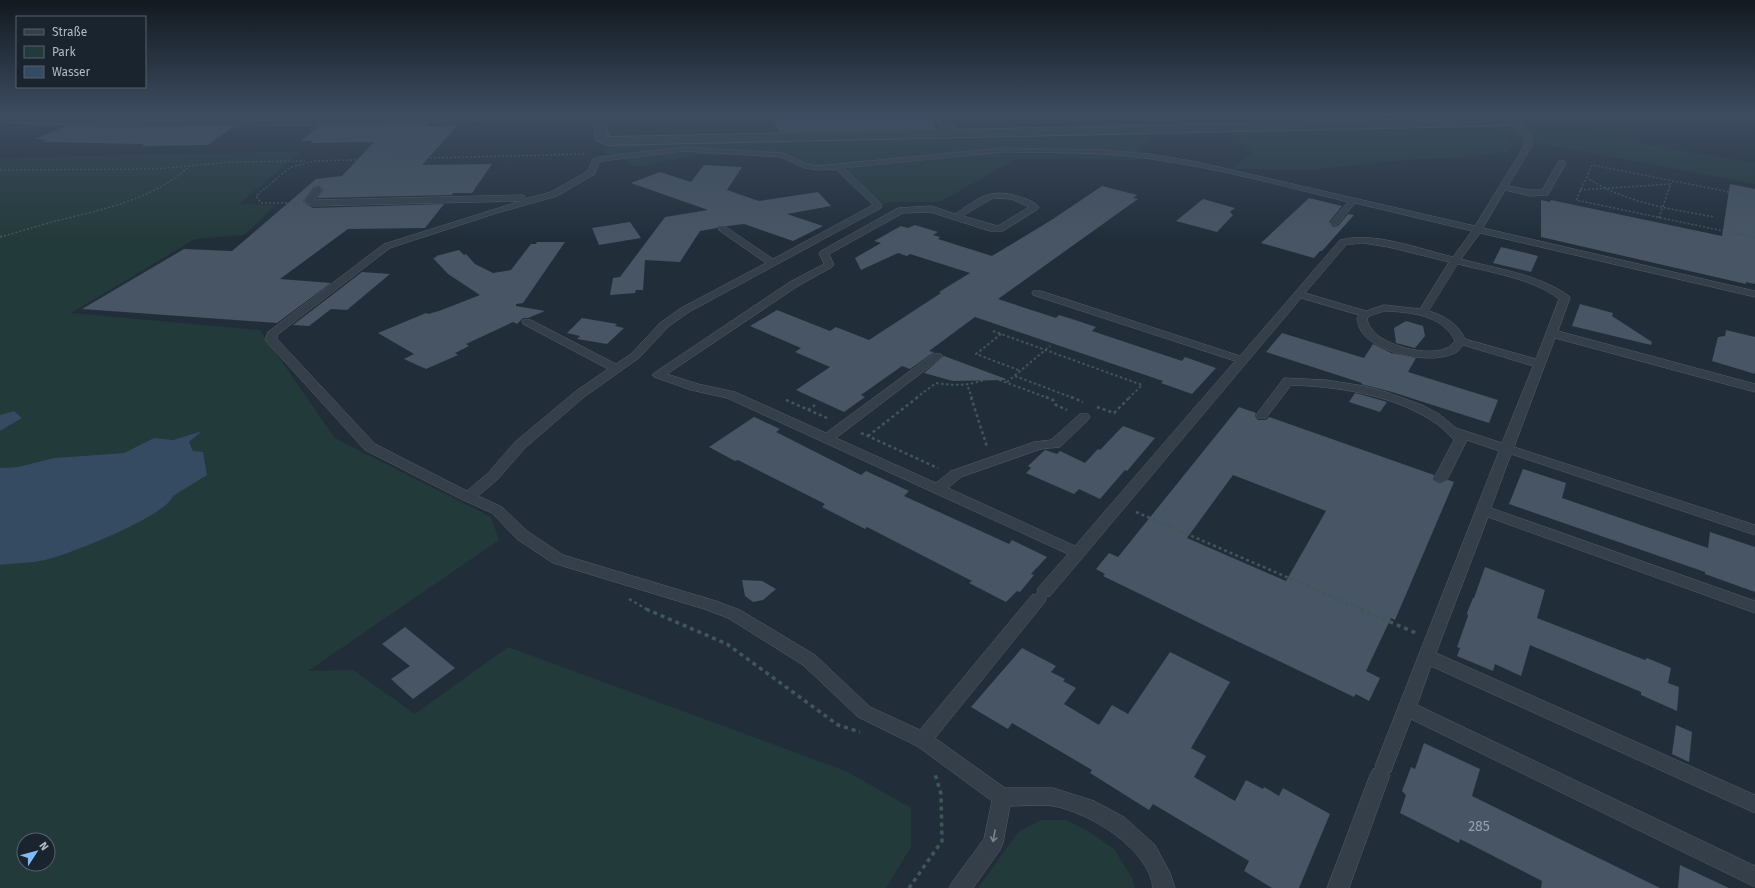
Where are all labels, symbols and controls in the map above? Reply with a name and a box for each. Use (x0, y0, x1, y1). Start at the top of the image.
legend (16, 16, 146, 88)
text: Straße (52, 25, 87, 39)
text: Park (52, 45, 76, 59)
text: Wasser (52, 65, 91, 79)
house number: 285 (1468, 818, 1490, 835)
one-way arrow (990, 829, 998, 842)
north arrow (16, 832, 56, 872)
text: N (36, 840, 51, 853)

